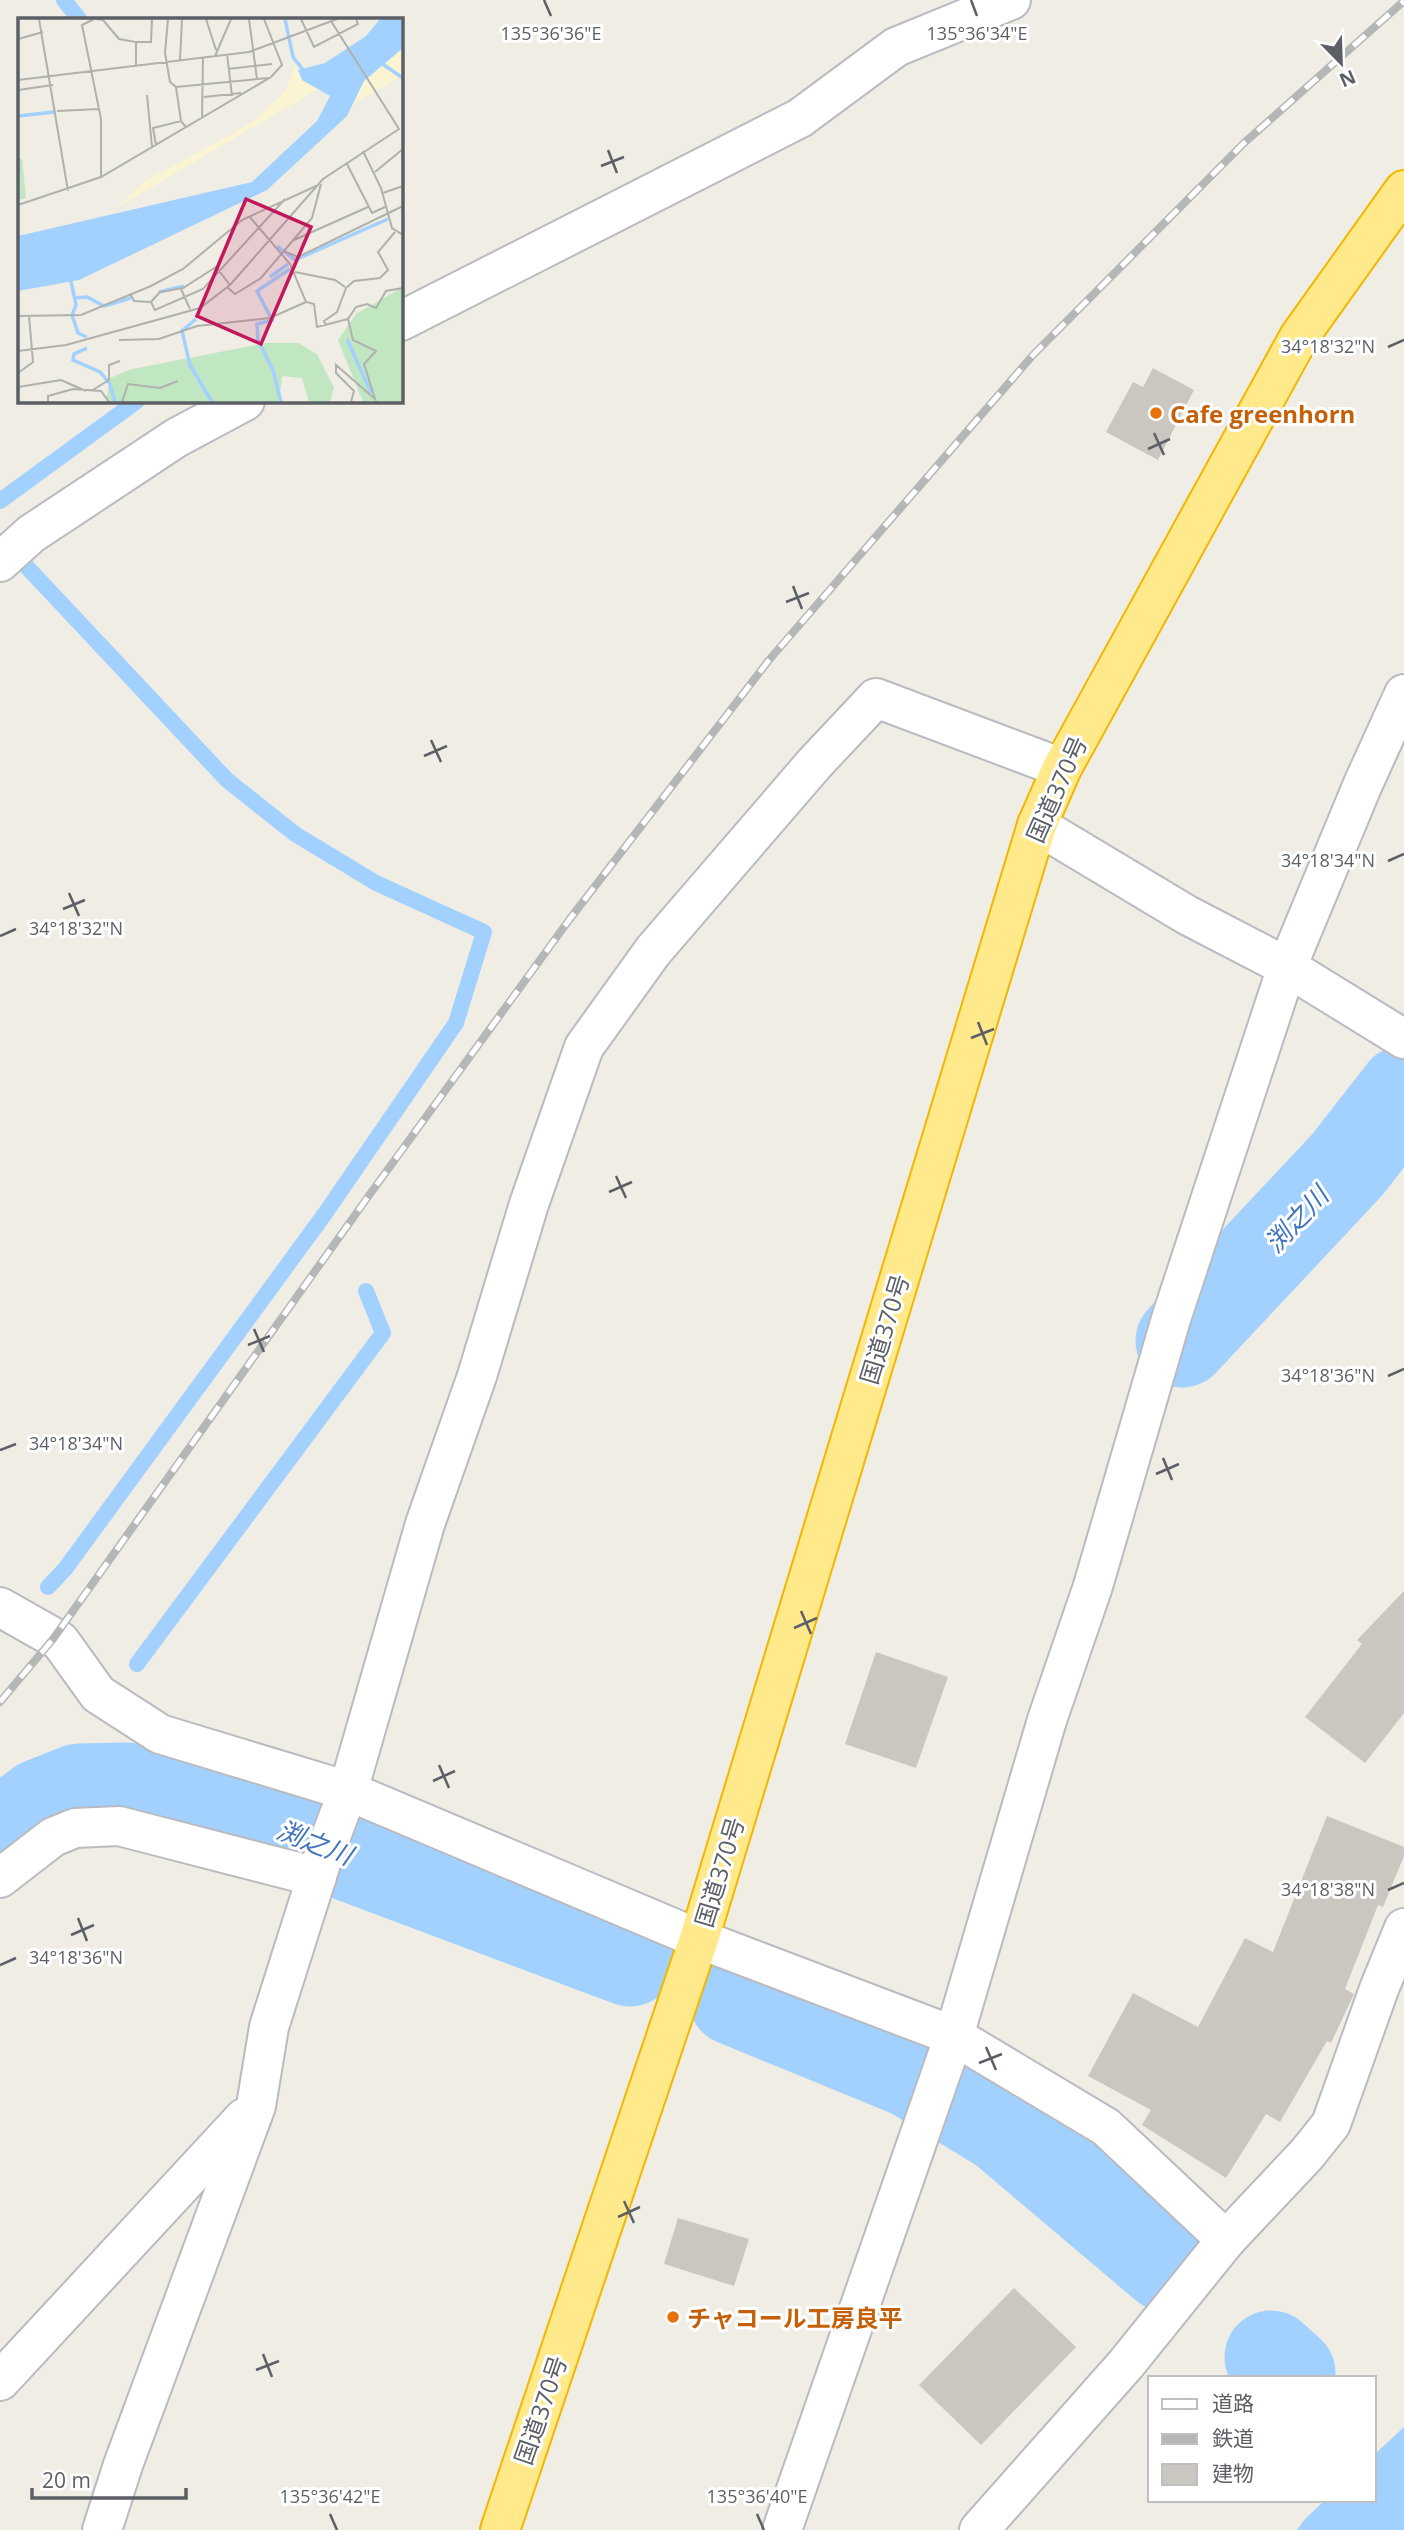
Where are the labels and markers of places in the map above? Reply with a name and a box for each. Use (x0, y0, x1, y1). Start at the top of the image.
place label: Cafe greenhorn (1170, 397, 1355, 430)
marker: Cafe greenhorn (1148, 405, 1164, 421)
place label: チャコール工房良平 (687, 2301, 903, 2334)
marker: チャコール工房良平 (665, 2309, 681, 2325)

